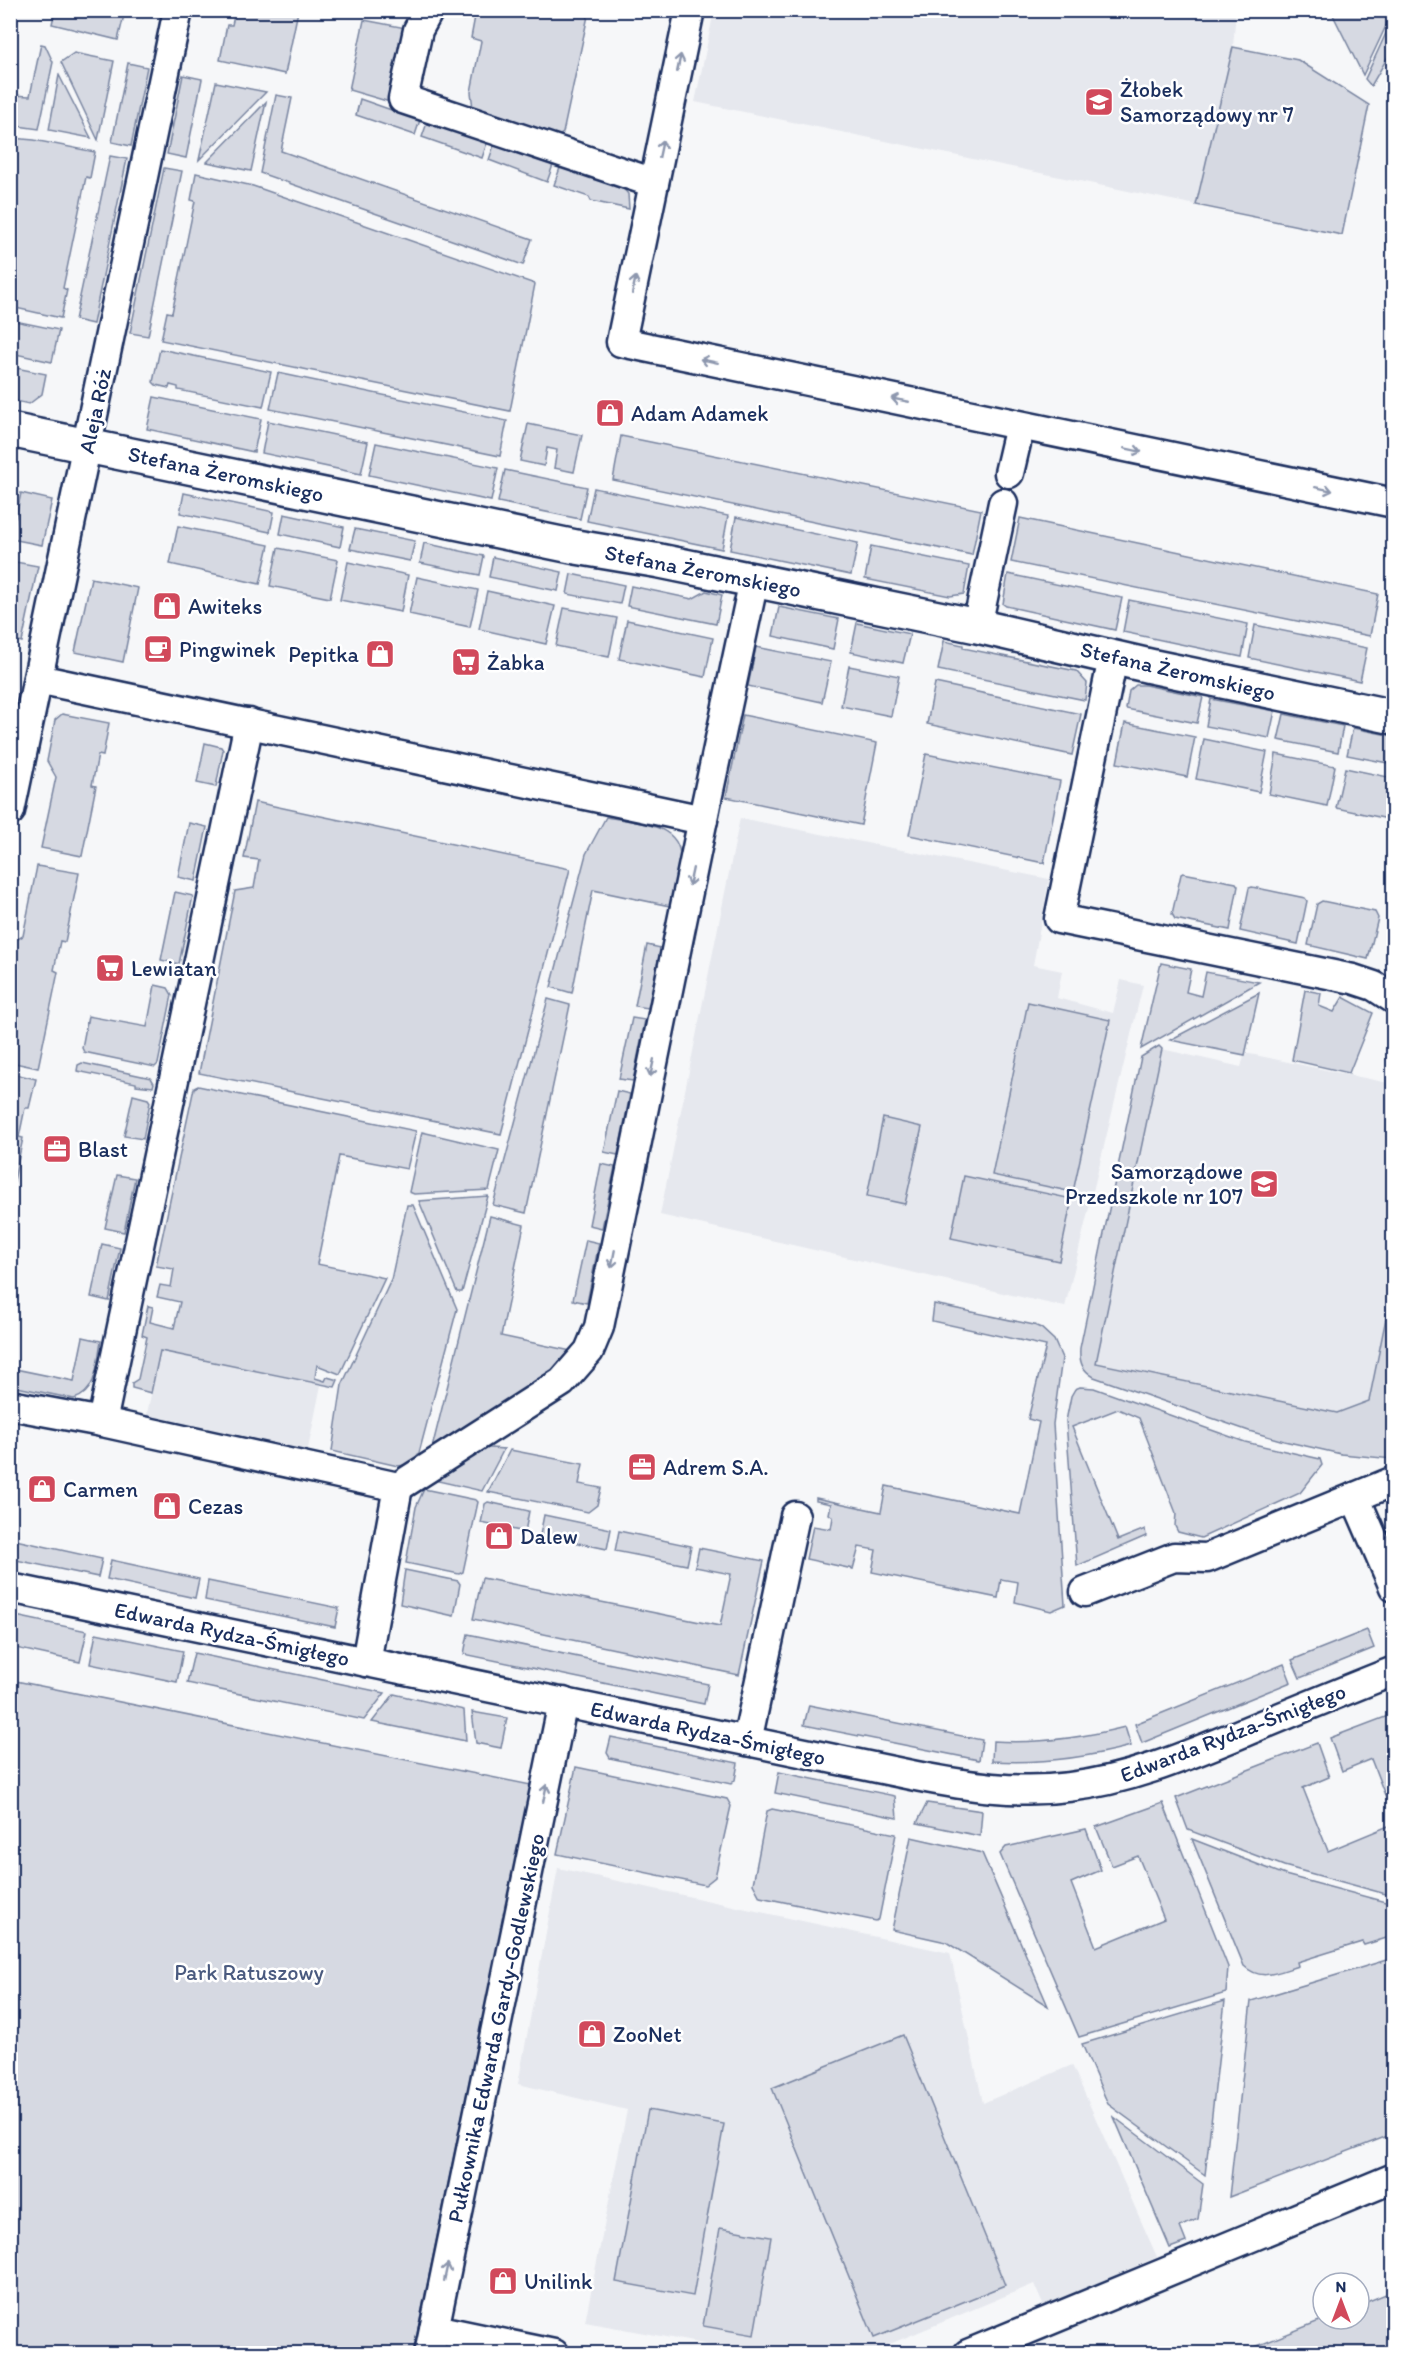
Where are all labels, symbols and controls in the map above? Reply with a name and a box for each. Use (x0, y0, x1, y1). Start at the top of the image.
one-way arrow (674, 54, 685, 73)
place label: Żłobek Samorządowy nr 7 (1120, 76, 1294, 128)
school or university icon: Żłobek Samorządowy nr 7 (1083, 86, 1115, 118)
one-way arrow (656, 140, 667, 159)
one-way arrow (629, 276, 640, 295)
one-way arrow (700, 355, 719, 366)
street label: Aleja Róż (73, 366, 117, 456)
one-way arrow (891, 394, 910, 405)
shop icon: Adam Adamek (594, 397, 626, 429)
place label: Adam Adamek (631, 400, 769, 427)
street label: Stefana Żeromskiego (126, 440, 326, 508)
one-way arrow (1123, 445, 1142, 456)
one-way arrow (1314, 484, 1333, 495)
street label: Stefana Żeromskiego (603, 539, 803, 603)
shop icon: Awiteks (151, 590, 183, 622)
place label: Awiteks (188, 593, 262, 620)
cafe icon: Pingwinek (142, 633, 174, 665)
street label: Stefana Żeromskiego (1078, 635, 1278, 707)
place label: Pingwinek (179, 636, 276, 663)
shop icon: Pepitka (364, 638, 396, 670)
place label: Pepitka (288, 641, 360, 668)
supermarket icon: Żabka (450, 646, 482, 678)
place label: Żabka (487, 649, 545, 676)
one-way arrow (685, 867, 696, 886)
supermarket icon: Lewiatan (94, 952, 126, 984)
place label: Lewiatan (131, 955, 217, 982)
one-way arrow (646, 1058, 657, 1077)
office icon: Blast (41, 1133, 73, 1165)
place label: Blast (78, 1136, 128, 1163)
place label: Samorządowe Przedszkole nr 107 (1065, 1158, 1243, 1210)
school or university icon: Samorządowe Przedszkole nr 107 (1248, 1168, 1280, 1200)
one-way arrow (606, 1249, 618, 1268)
office icon: Adrem S.A. (626, 1451, 658, 1483)
place label: Adrem S.A. (663, 1454, 769, 1481)
shop icon: Carmen (26, 1473, 58, 1505)
place label: Carmen (63, 1476, 139, 1503)
shop icon: Cezas (151, 1490, 183, 1522)
place label: Cezas (188, 1493, 243, 1520)
shop icon: Dalew (483, 1520, 515, 1552)
place label: Dalew (520, 1523, 578, 1550)
street label: Edwarda Rydza-Śmigłego (112, 1596, 352, 1672)
street label: Edwarda Rydza-Śmigłego (1116, 1677, 1350, 1789)
street label: Edwarda Rydza-Śmigłego (588, 1695, 828, 1771)
one-way arrow (540, 1784, 551, 1803)
street label: Pułkownika Edwarda Gardy-Godlewskiego (441, 1831, 551, 2225)
park label: Park Ratuszowy (174, 1959, 324, 1986)
shop icon: ZooNet (576, 2018, 608, 2050)
place label: ZooNet (613, 2021, 682, 2048)
one-way arrow (441, 2263, 452, 2282)
shop icon: Unilink (487, 2265, 519, 2297)
place label: Unilink (524, 2268, 593, 2295)
north arrow (1311, 2271, 1371, 2331)
text: N (1336, 2277, 1346, 2296)

